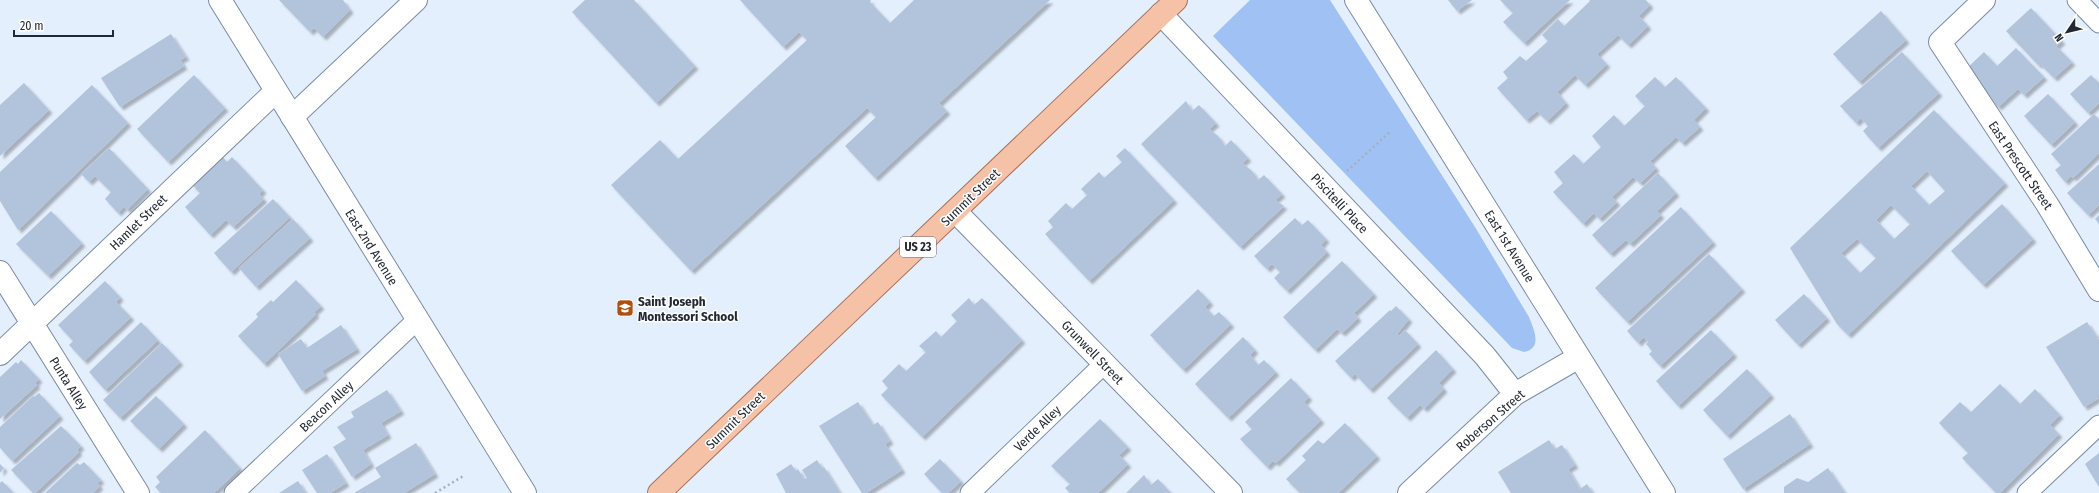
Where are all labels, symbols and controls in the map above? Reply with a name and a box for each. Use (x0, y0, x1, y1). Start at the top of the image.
scale bar (14, 12, 113, 38)
north arrow (2047, 12, 2087, 52)
text: 20 m (20, 19, 44, 33)
text: N (2052, 31, 2066, 44)
street label: East Prescott Street (1985, 118, 2056, 213)
street label: Summit Street (938, 165, 1003, 229)
street label: Piscitelli Place (1308, 170, 1371, 236)
street label: Hamlet Street (107, 191, 170, 253)
street label: East 2nd Avenue (342, 207, 401, 288)
street label: East 1st Avenue (1481, 207, 1538, 285)
road number: US 23 (900, 237, 936, 257)
place label: Saint Joseph Montessori School (638, 294, 738, 324)
school or university icon: Saint Joseph Montessori School (615, 298, 635, 318)
street label: Grunwell Street (1059, 317, 1127, 388)
street label: Punta Alley (46, 354, 91, 413)
street label: Beacon Alley (296, 378, 356, 435)
street label: Roberson Street (1453, 386, 1528, 454)
street label: Summit Street (703, 388, 768, 452)
street label: Verde Alley (1011, 402, 1064, 454)

